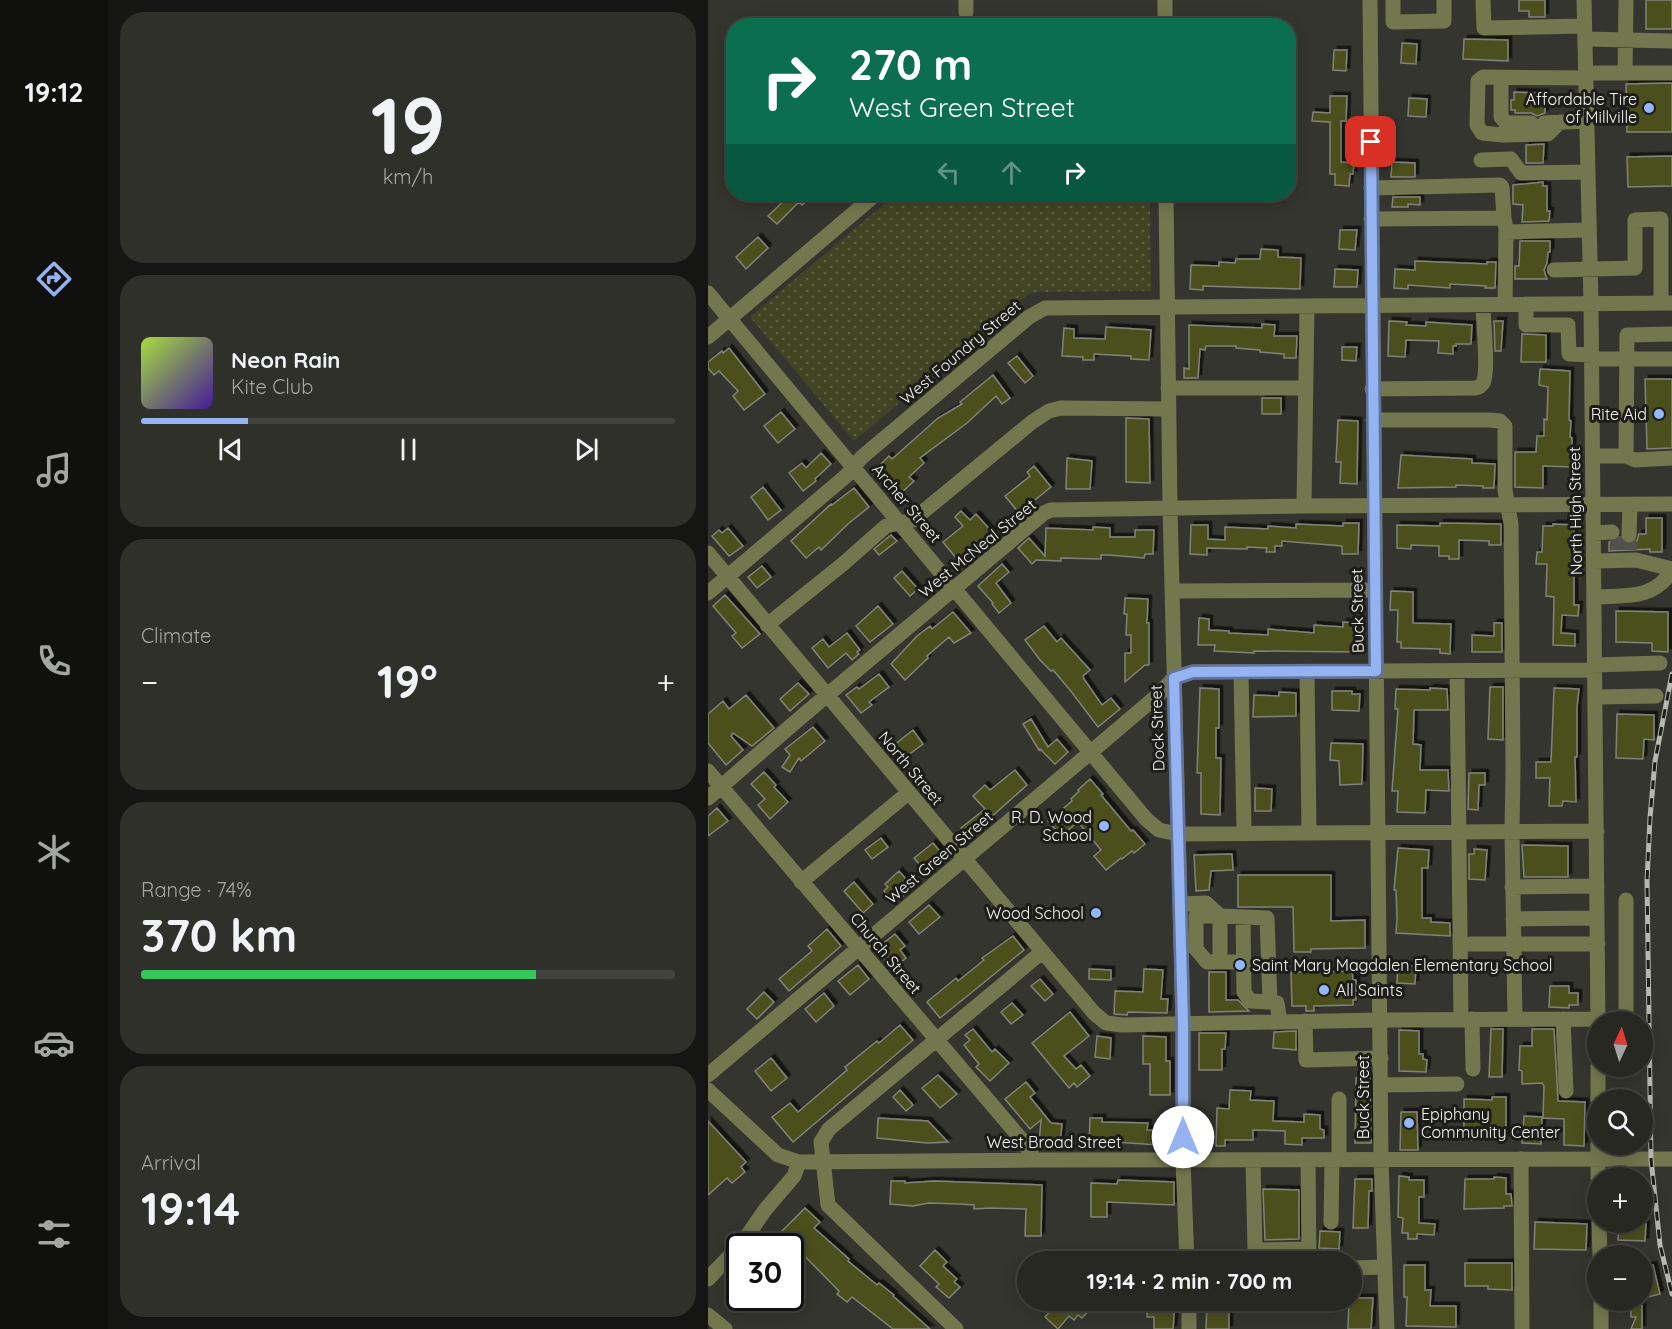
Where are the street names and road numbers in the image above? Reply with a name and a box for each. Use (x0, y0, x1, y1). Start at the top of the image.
street label: West Foundry Street (896, 296, 1024, 408)
street label: North High Street (1564, 447, 1586, 575)
street label: Archer Street (868, 459, 946, 547)
street label: West McNeal Street (914, 495, 1040, 601)
street label: Buck Street (1346, 569, 1368, 653)
street label: Dock Street (1146, 685, 1168, 771)
street label: North Street (874, 727, 948, 809)
street label: West Green Street (881, 806, 997, 908)
street label: Church Street (846, 908, 926, 998)
street label: Buck Street (1353, 1055, 1373, 1139)
street label: West Broad Street (987, 1132, 1121, 1152)

